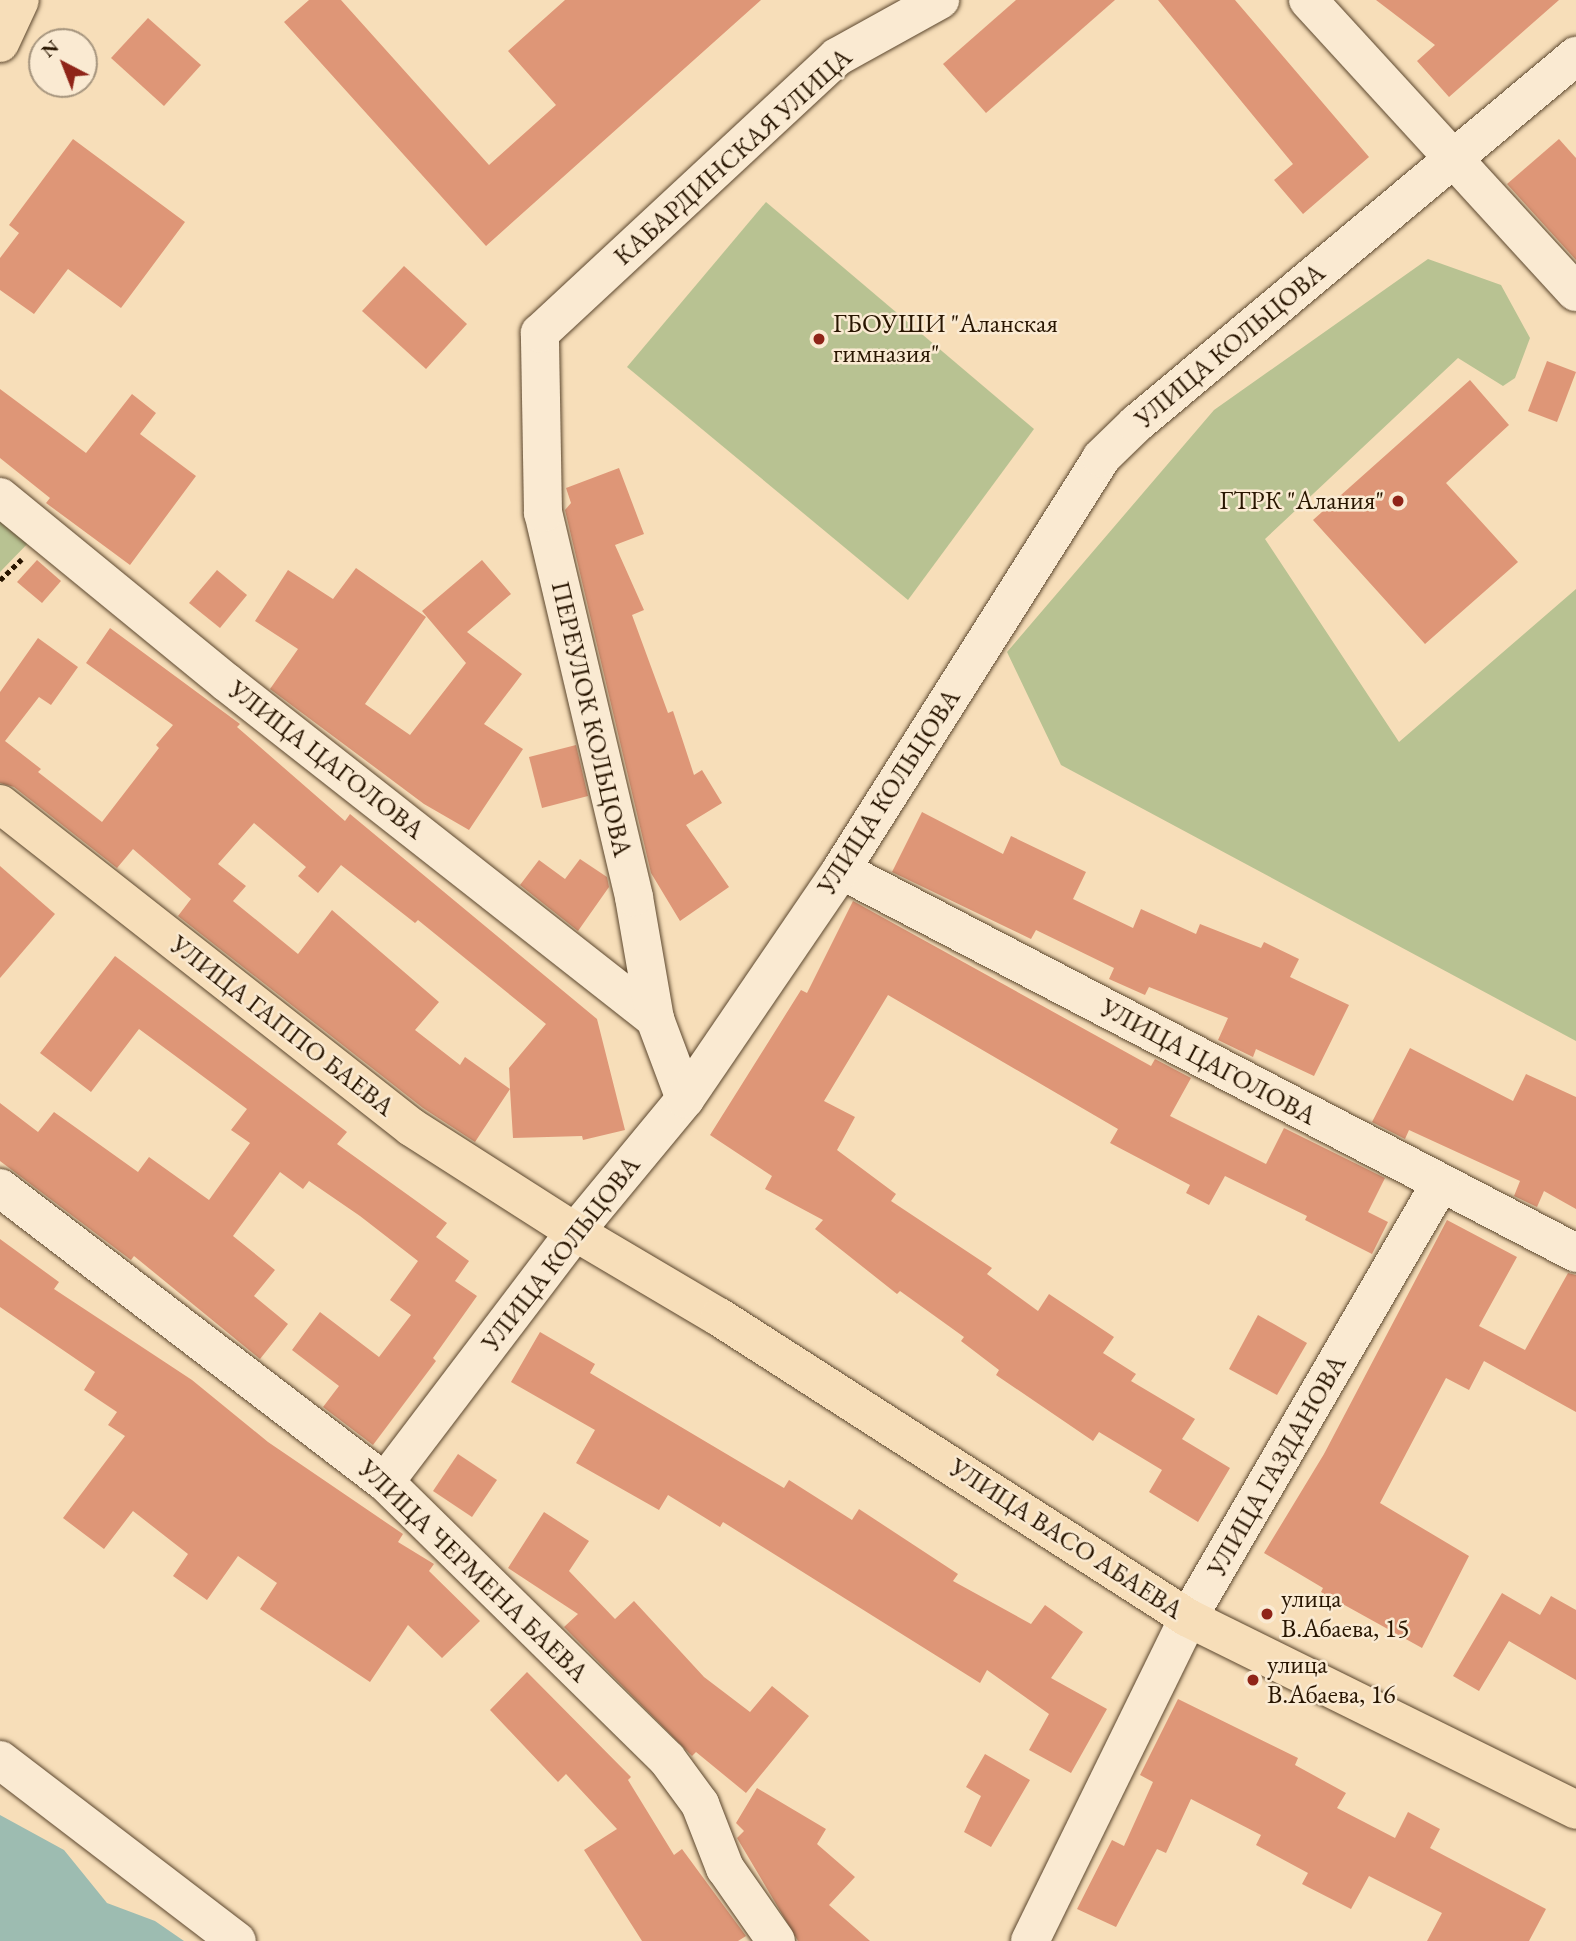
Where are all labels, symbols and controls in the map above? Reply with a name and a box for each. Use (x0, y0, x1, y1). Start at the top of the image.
north arrow (28, 28, 98, 98)
text: N (36, 34, 64, 63)
street label: КАБАРДИНСКАЯ УЛИЦА (608, 42, 858, 272)
street label: УЛИЦА КОЛЬЦОВА (1129, 257, 1331, 435)
place label: ГБОУШИ "Аланская гимназия" (833, 308, 1058, 370)
marker: ГБОУШИ "Аланская гимназия" (811, 331, 827, 347)
place label: ГТРК "Алания" (1219, 485, 1384, 517)
marker: ГТРК "Алания" (1390, 493, 1406, 509)
street label: ПЕРЕУЛОК КОЛЬЦОВА (544, 578, 638, 860)
street label: УЛИЦА ЦАГОЛОВА (222, 674, 430, 846)
street label: УЛИЦА КОЛЬЦОВА (811, 683, 967, 901)
street label: УЛИЦА ГАППО БАЕВА (164, 929, 400, 1123)
street label: УЛИЦА ЦАГОЛОВА (1095, 992, 1321, 1132)
street label: УЛИЦА КОЛЬЦОВА (475, 1150, 647, 1358)
street label: УЛИЦА ГАЗДАНОВА (1201, 1350, 1353, 1582)
street label: УЛИЦА ВАСО АБАЕВА (944, 1452, 1188, 1626)
street label: УЛИЦА ЧЕРМЕНА БАЕВА (352, 1453, 594, 1689)
place label: улица В.Абаева, 15 (1281, 1583, 1409, 1644)
marker: улица В.Абаева, 15 (1259, 1606, 1275, 1622)
place label: улица В.Абаева, 16 (1267, 1649, 1395, 1710)
marker: улица В.Абаева, 16 (1245, 1672, 1261, 1688)

